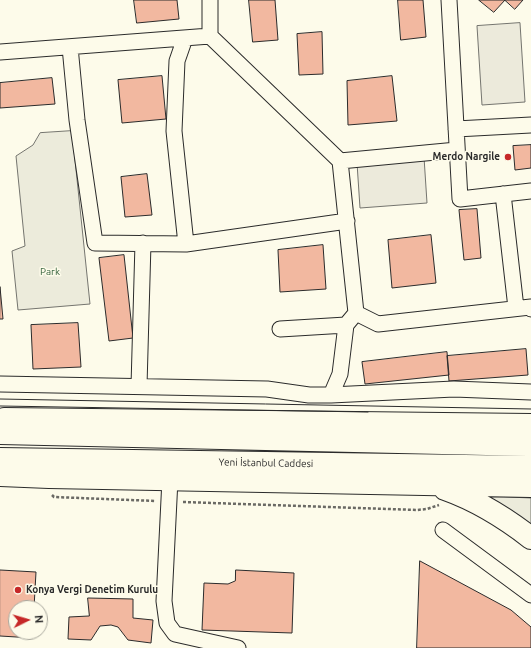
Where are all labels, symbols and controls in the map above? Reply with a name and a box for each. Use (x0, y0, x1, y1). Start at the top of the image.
place label: Merdo Nargile (433, 151, 500, 163)
marker: Merdo Nargile (503, 152, 513, 162)
park label: Park (40, 266, 60, 278)
street label: Yeni İstanbul Caddesi (219, 456, 313, 470)
place label: Konya Vergi Denetim Kurulu (26, 584, 158, 596)
marker: Konya Vergi Denetim Kurulu (13, 585, 23, 595)
north arrow (8, 600, 48, 640)
text: N (33, 614, 45, 624)

